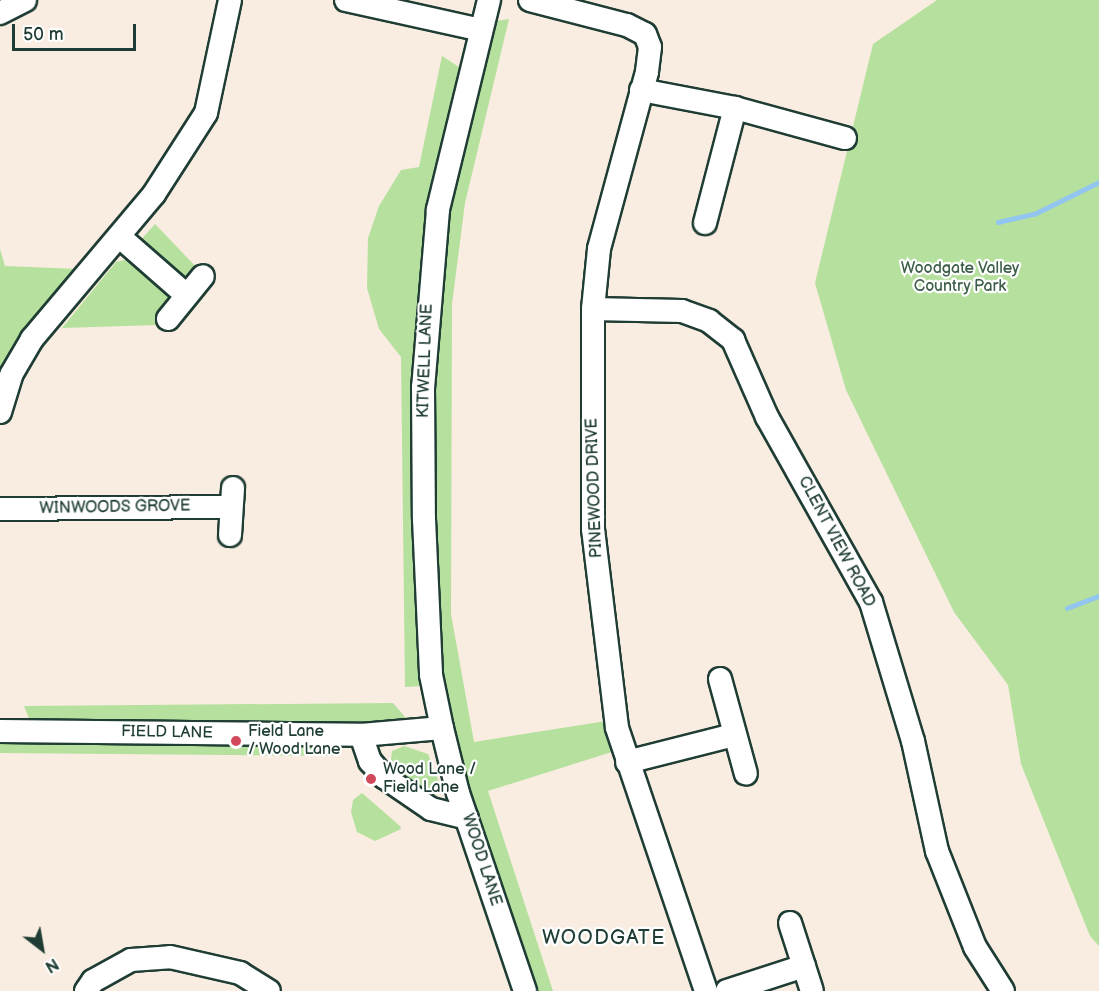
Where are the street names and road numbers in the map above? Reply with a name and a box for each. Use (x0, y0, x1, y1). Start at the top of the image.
street label: KITWELL LANE (414, 304, 438, 418)
street label: PINEWOOD DRIVE (583, 418, 607, 558)
street label: CLENT VIEW ROAD (793, 473, 879, 611)
street label: WINWOODS GROVE (39, 497, 191, 519)
street label: FIELD LANE (121, 723, 213, 743)
street label: WOOD LANE (457, 812, 505, 908)

